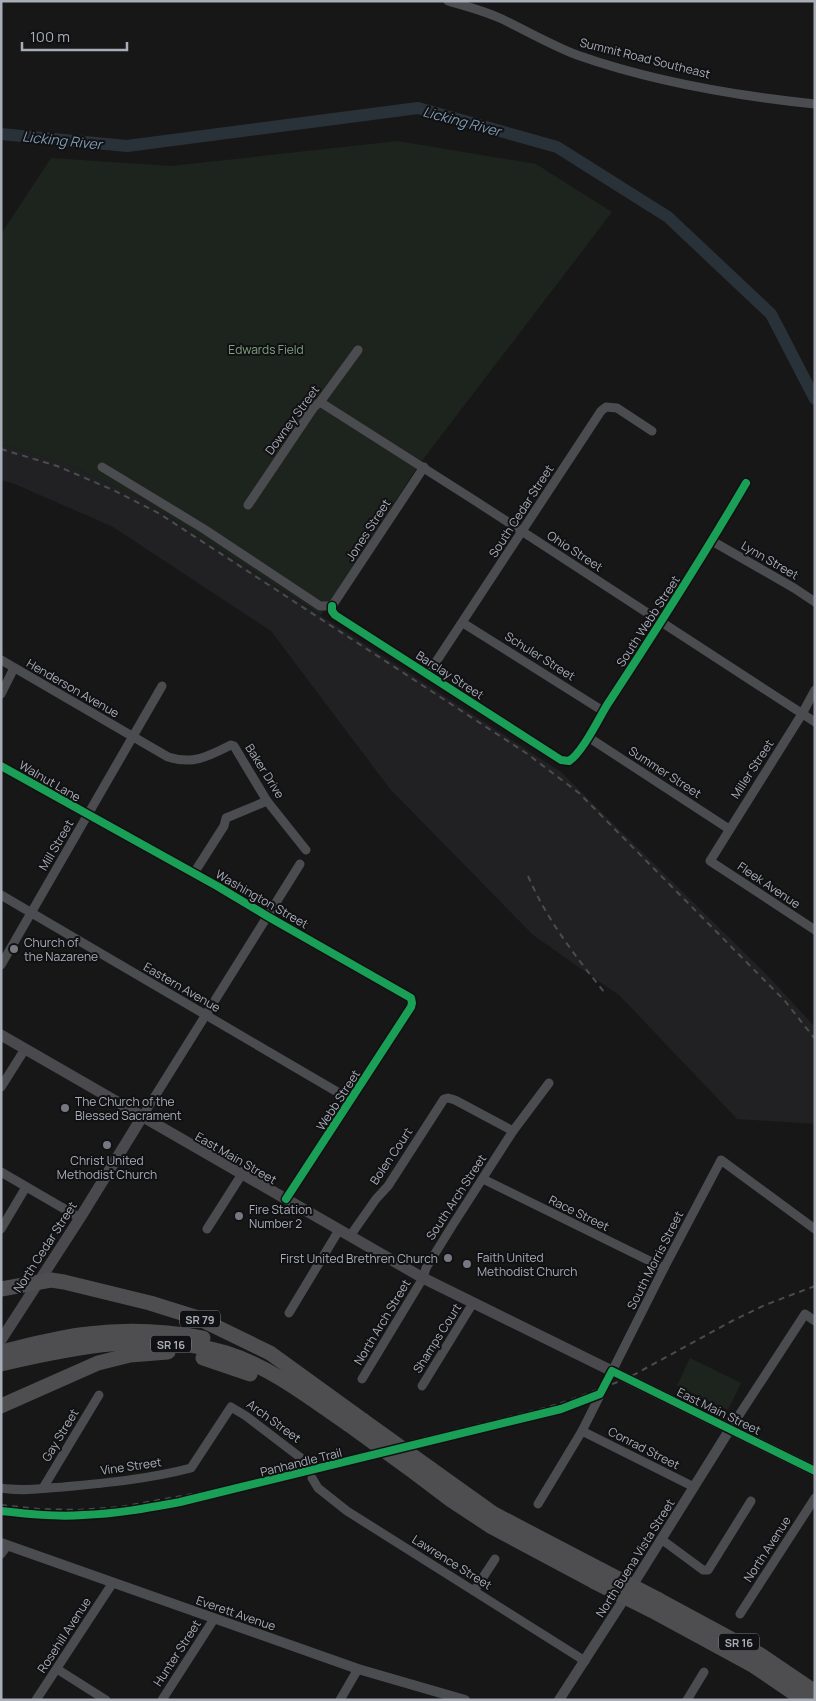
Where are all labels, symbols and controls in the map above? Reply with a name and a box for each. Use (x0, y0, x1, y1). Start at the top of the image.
scale bar (22, 20, 128, 52)
text: 100 m (30, 26, 70, 47)
street label: Summit Road Southeast (578, 34, 712, 82)
water label: Licking River (421, 101, 505, 141)
water label: Licking River (21, 126, 105, 154)
park label: Edwards Field (228, 341, 304, 358)
street label: Downey Street (261, 382, 323, 458)
street label: South Cedar Street (485, 461, 557, 561)
street label: Jones Street (342, 496, 394, 564)
street label: Ohio Street (544, 527, 606, 575)
street label: Lynn Street (738, 537, 802, 583)
street label: South Webb Street (612, 572, 684, 670)
street label: Schuler Street (502, 628, 579, 685)
street label: Barclay Street (413, 647, 487, 703)
street label: Henderson Avenue (24, 655, 122, 721)
street label: Miller Street (726, 736, 778, 802)
street label: Baker Drive (241, 740, 289, 802)
street label: Summer Street (625, 742, 705, 802)
street label: Walnut Lane (16, 757, 84, 805)
street label: Mill Street (35, 816, 77, 874)
street label: Fleek Avenue (734, 858, 804, 912)
street label: Washington Street (213, 866, 312, 933)
place label: Church of the Nazarene (24, 934, 98, 965)
marker: Church of the Nazarene (8, 943, 20, 955)
street label: Eastern Avenue (140, 958, 224, 1016)
street label: Webb Street (312, 1066, 364, 1134)
place label: The Church of the Blessed Sacrament (75, 1093, 182, 1124)
marker: The Church of the Blessed Sacrament (59, 1102, 71, 1114)
street label: Bolen Court (366, 1124, 416, 1188)
street label: East Main Street (192, 1128, 280, 1188)
marker: Christ United Methodist Church (101, 1139, 113, 1151)
street label: South Arch Street (422, 1151, 490, 1243)
place label: Christ United Methodist Church (57, 1152, 157, 1183)
street label: Race Street (546, 1191, 612, 1235)
street label: North Cedar Street (9, 1198, 81, 1296)
place label: Fire Station Number 2 (249, 1201, 312, 1232)
street label: South Morris Street (623, 1208, 687, 1312)
marker: Fire Station Number 2 (233, 1210, 245, 1222)
place label: Faith United Methodist Church (477, 1249, 577, 1280)
place label: First United Brethren Church (280, 1250, 438, 1267)
marker: First United Brethren Church (442, 1252, 454, 1264)
marker: Faith United Methodist Church (461, 1258, 473, 1270)
street label: North Arch Street (350, 1276, 414, 1368)
street label: Shamps Court (409, 1300, 465, 1376)
road number: SR 79 (180, 1310, 220, 1328)
road number: SR 16 (151, 1336, 191, 1352)
street label: East Main Street (674, 1383, 764, 1439)
street label: Arch Street (243, 1396, 305, 1447)
street label: Gay Street (38, 1405, 83, 1465)
street label: Conrad Street (605, 1423, 683, 1473)
street label: Panhandle Trail (258, 1444, 344, 1480)
street label: Vine Street (99, 1453, 163, 1479)
street label: North Buena Vista Street (592, 1495, 679, 1620)
street label: North Avenue (739, 1513, 795, 1585)
street label: Lawrence Street (409, 1531, 495, 1593)
street label: Everett Avenue (194, 1591, 278, 1635)
street label: Rosehill Avenue (33, 1594, 95, 1676)
street label: Hunter Street (149, 1616, 205, 1690)
road number: SR 16 (719, 1634, 759, 1650)

